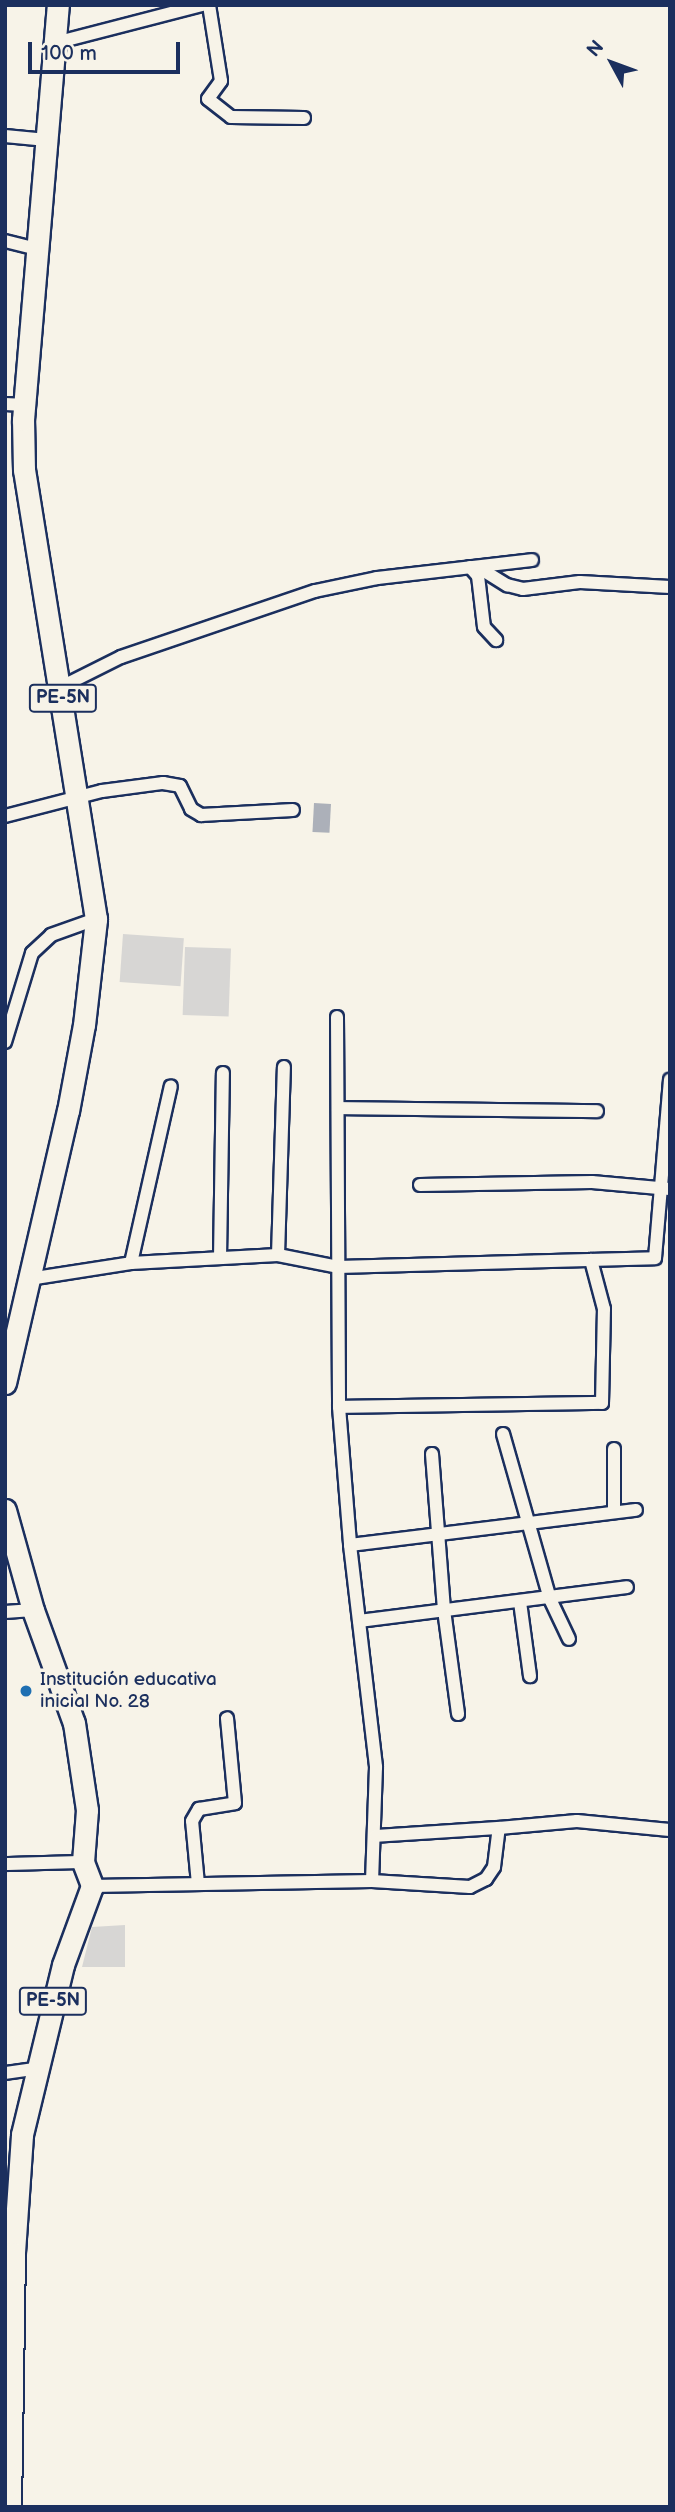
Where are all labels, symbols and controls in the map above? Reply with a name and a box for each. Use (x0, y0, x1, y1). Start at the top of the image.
scale bar (32, 28, 184, 72)
north arrow (577, 28, 647, 98)
text: N (582, 36, 609, 62)
text: 100 m (41, 41, 97, 66)
road number: PE-5N (28, 684, 98, 712)
place label: Institución educativa inicial No. 28 (40, 1669, 217, 1713)
marker: Institución educativa inicial No. 28 (18, 1683, 34, 1699)
road number: PE-5N (18, 1986, 88, 2015)

